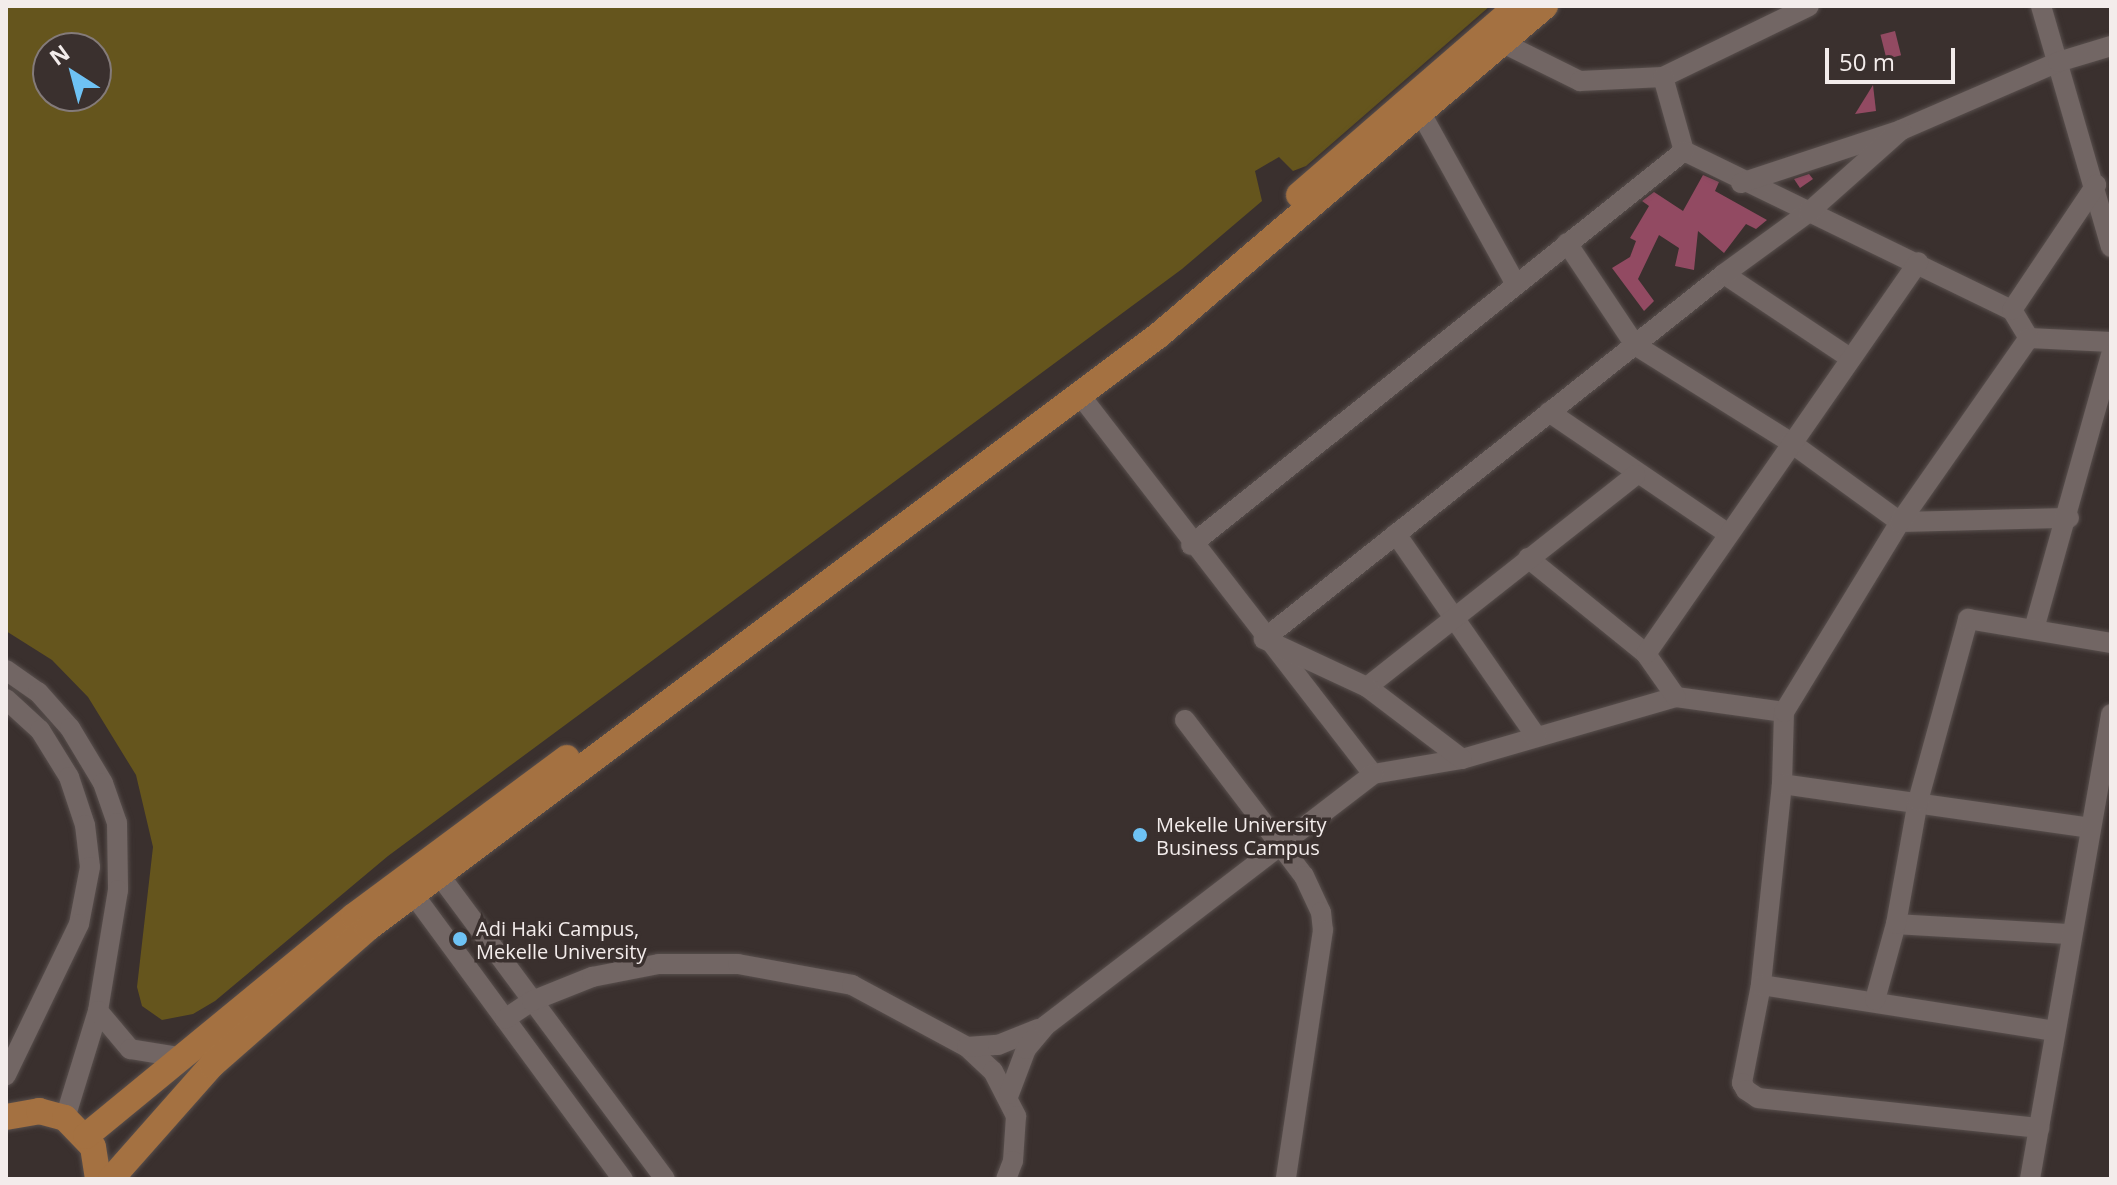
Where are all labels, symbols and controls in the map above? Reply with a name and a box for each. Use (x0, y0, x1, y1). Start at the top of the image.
north arrow (32, 32, 112, 112)
scale bar (1829, 32, 1959, 82)
text: N (43, 37, 75, 72)
text: 50 m (1839, 45, 1895, 78)
place label: Mekelle University Business Campus (1156, 812, 1326, 859)
marker: Mekelle University Business Campus (1131, 826, 1149, 844)
place label: Adi Haki Campus, Mekelle University (476, 916, 646, 963)
marker: Adi Haki Campus, Mekelle University (451, 930, 469, 948)

